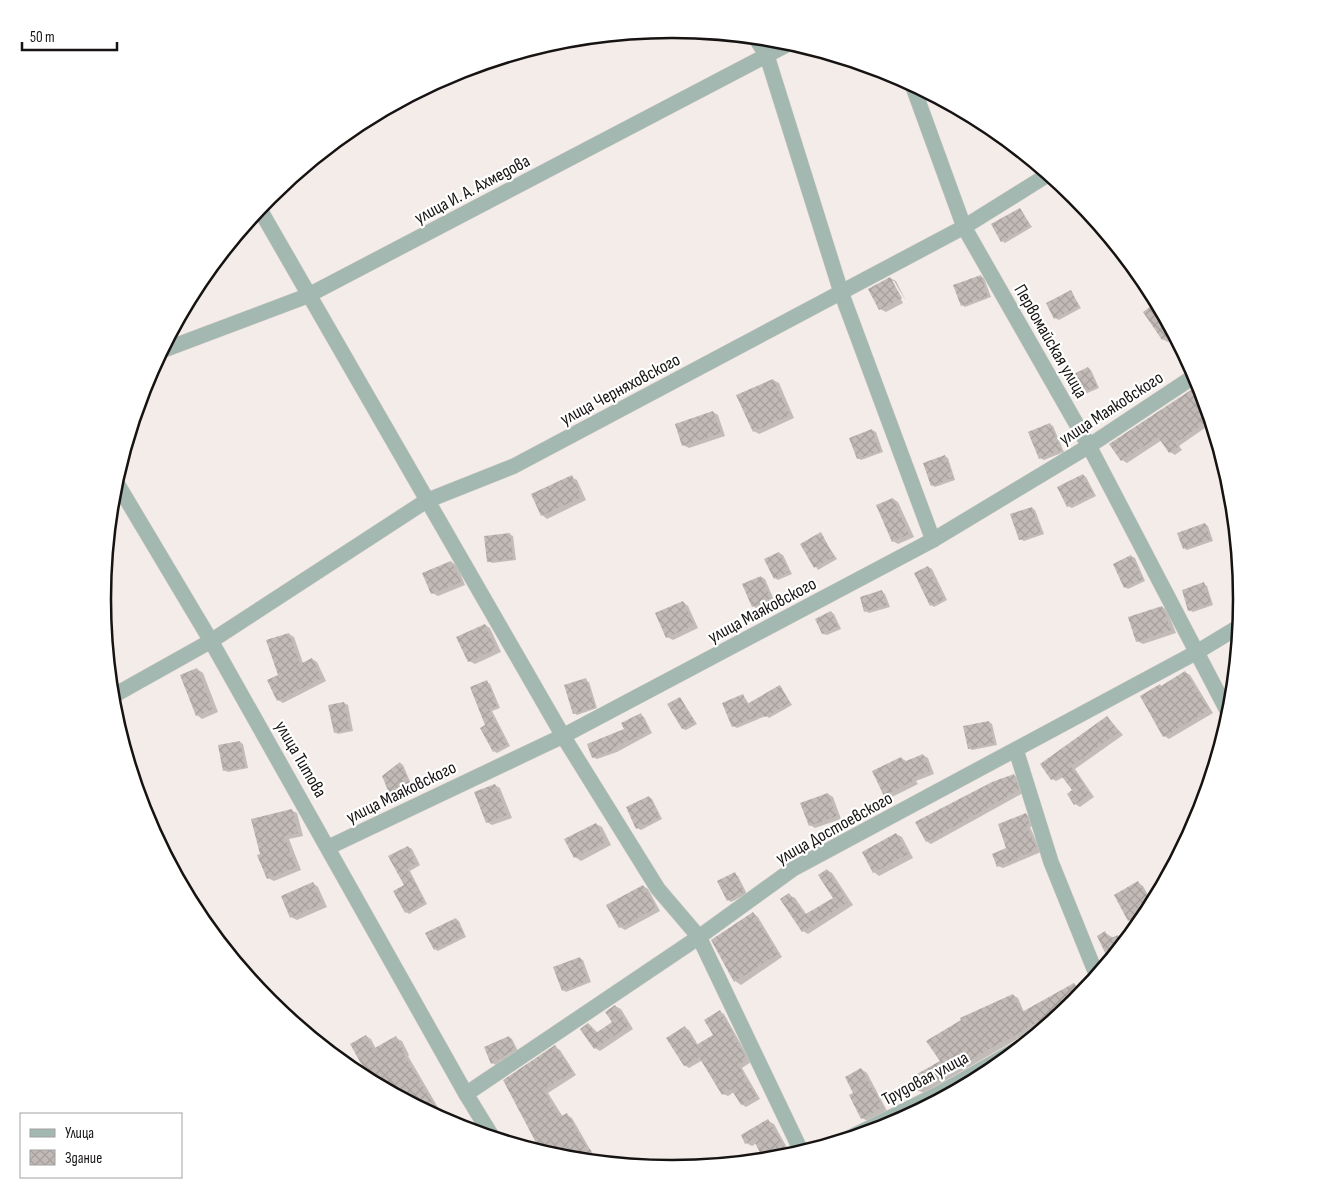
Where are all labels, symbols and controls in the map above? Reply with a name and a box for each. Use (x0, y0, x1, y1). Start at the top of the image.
scale bar (22, 20, 118, 52)
text: 50 m (30, 28, 55, 47)
street label: улица И. А. Ахмедова (411, 150, 534, 229)
street label: Первомайская улица (1010, 281, 1092, 402)
street label: улица Черняховского (557, 349, 684, 430)
street label: улица Маяковского (1055, 367, 1167, 450)
street label: улица Маяковского (705, 573, 820, 648)
street label: улица Титова (270, 717, 331, 801)
street label: улица Маяковского (343, 757, 460, 828)
street label: улица Достоевского (772, 788, 896, 869)
street label: Трудовая улица (879, 1047, 972, 1110)
legend (20, 1113, 182, 1178)
text: Улица (65, 1124, 94, 1143)
text: Здание (65, 1149, 102, 1168)

